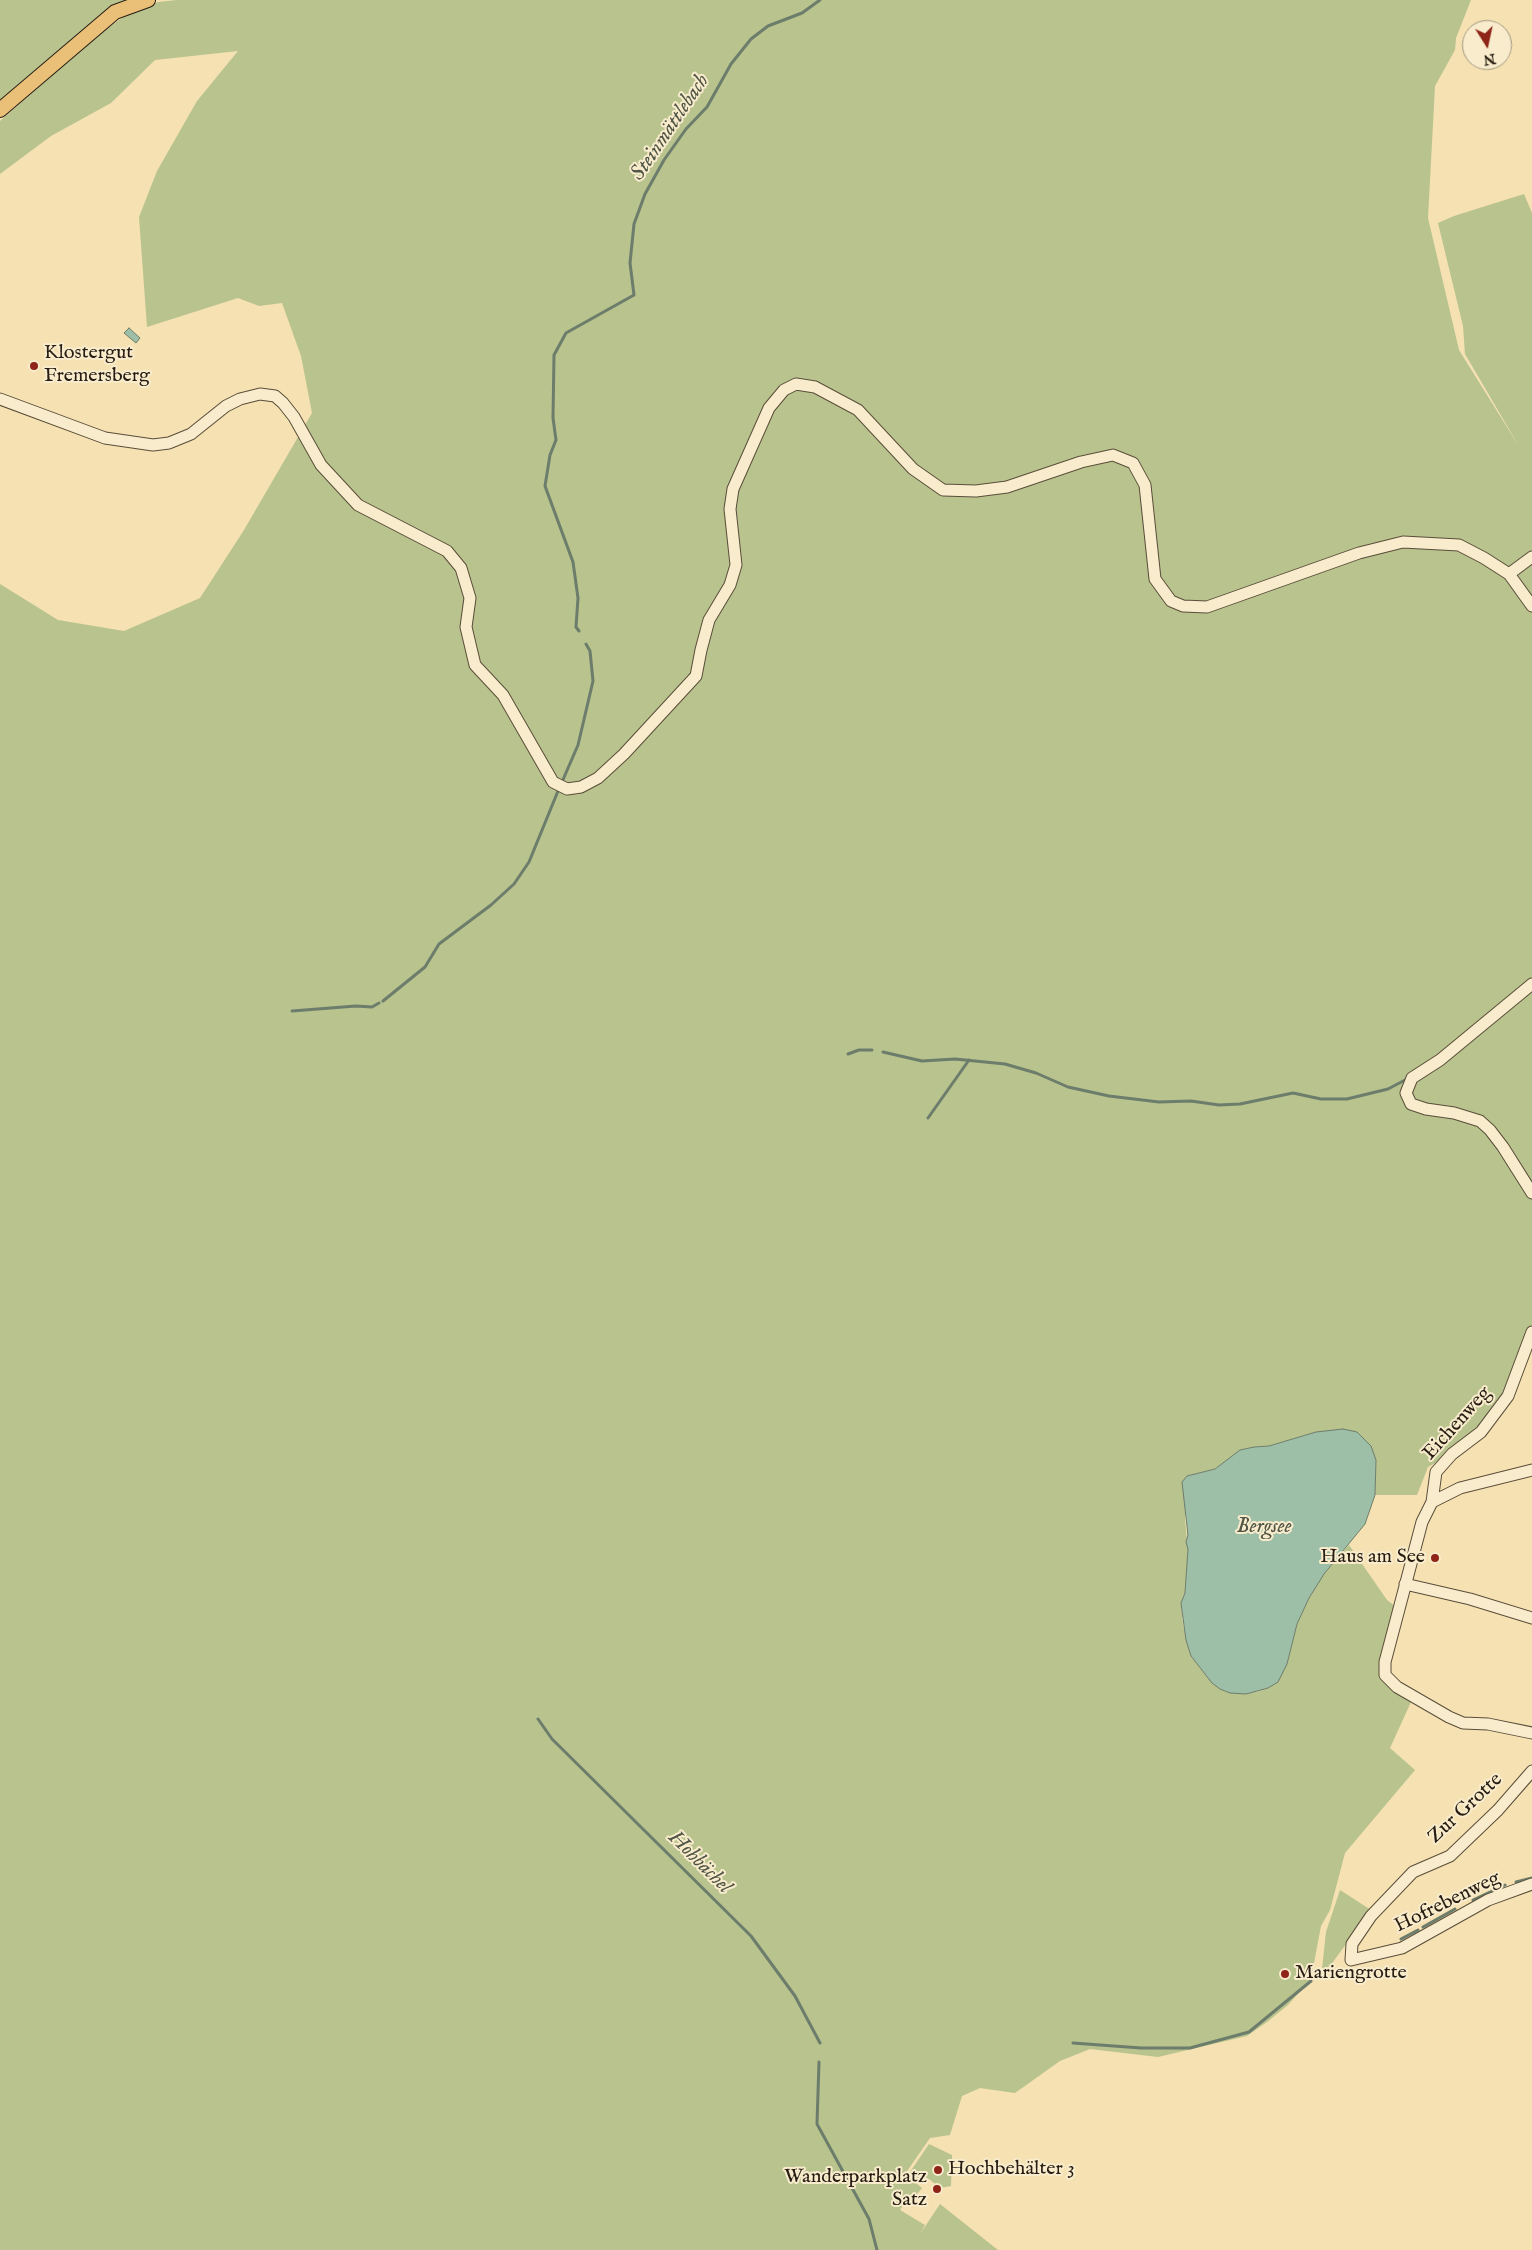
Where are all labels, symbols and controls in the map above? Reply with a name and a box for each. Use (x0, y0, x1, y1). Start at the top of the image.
north arrow (1462, 20, 1512, 70)
text: N (1482, 49, 1497, 69)
water label: Steinmättlebach (626, 70, 716, 186)
place label: Klostergut Fremersberg (44, 342, 150, 389)
marker: Klostergut Fremersberg (28, 360, 40, 372)
street label: Eichenweg (1419, 1382, 1497, 1466)
water label: Bergsee (1236, 1515, 1292, 1541)
place label: Haus am See (1320, 1546, 1425, 1570)
marker: Haus am See (1429, 1552, 1441, 1564)
street label: Zur Grotte (1424, 1768, 1508, 1850)
water label: Hohbächel (662, 1826, 736, 1900)
street label: Hofrebenweg (1391, 1867, 1505, 1939)
place label: Mariengrotte (1295, 1962, 1407, 1986)
marker: Mariengrotte (1279, 1968, 1291, 1980)
place label: Hochbehälter 3 (948, 2158, 1075, 2182)
marker: Hochbehälter 3 (932, 2164, 944, 2176)
place label: Wanderparkplatz Satz (784, 2166, 927, 2213)
marker: Wanderparkplatz Satz (931, 2183, 943, 2195)

